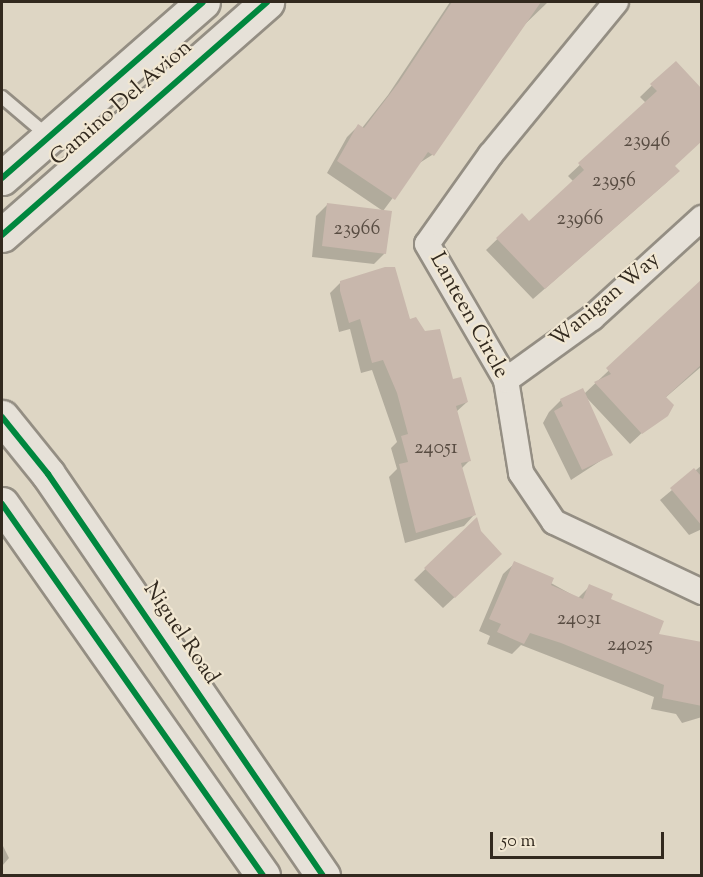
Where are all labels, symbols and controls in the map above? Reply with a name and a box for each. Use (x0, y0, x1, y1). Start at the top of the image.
street label: Camino Del Avion (46, 35, 198, 173)
house number: 23946 (624, 129, 670, 153)
house number: 23956 (592, 169, 636, 193)
house number: 23966 (557, 207, 603, 231)
house number: 23966 (334, 217, 380, 241)
street label: Lanteen Circle (423, 248, 513, 384)
street label: Wanigan Way (546, 248, 666, 354)
house number: 24051 (414, 436, 458, 460)
street label: Niguel Road (136, 578, 224, 690)
house number: 24031 (557, 607, 601, 631)
house number: 24025 (607, 633, 653, 657)
scale bar (493, 820, 667, 858)
text: 50 m (501, 829, 535, 855)

